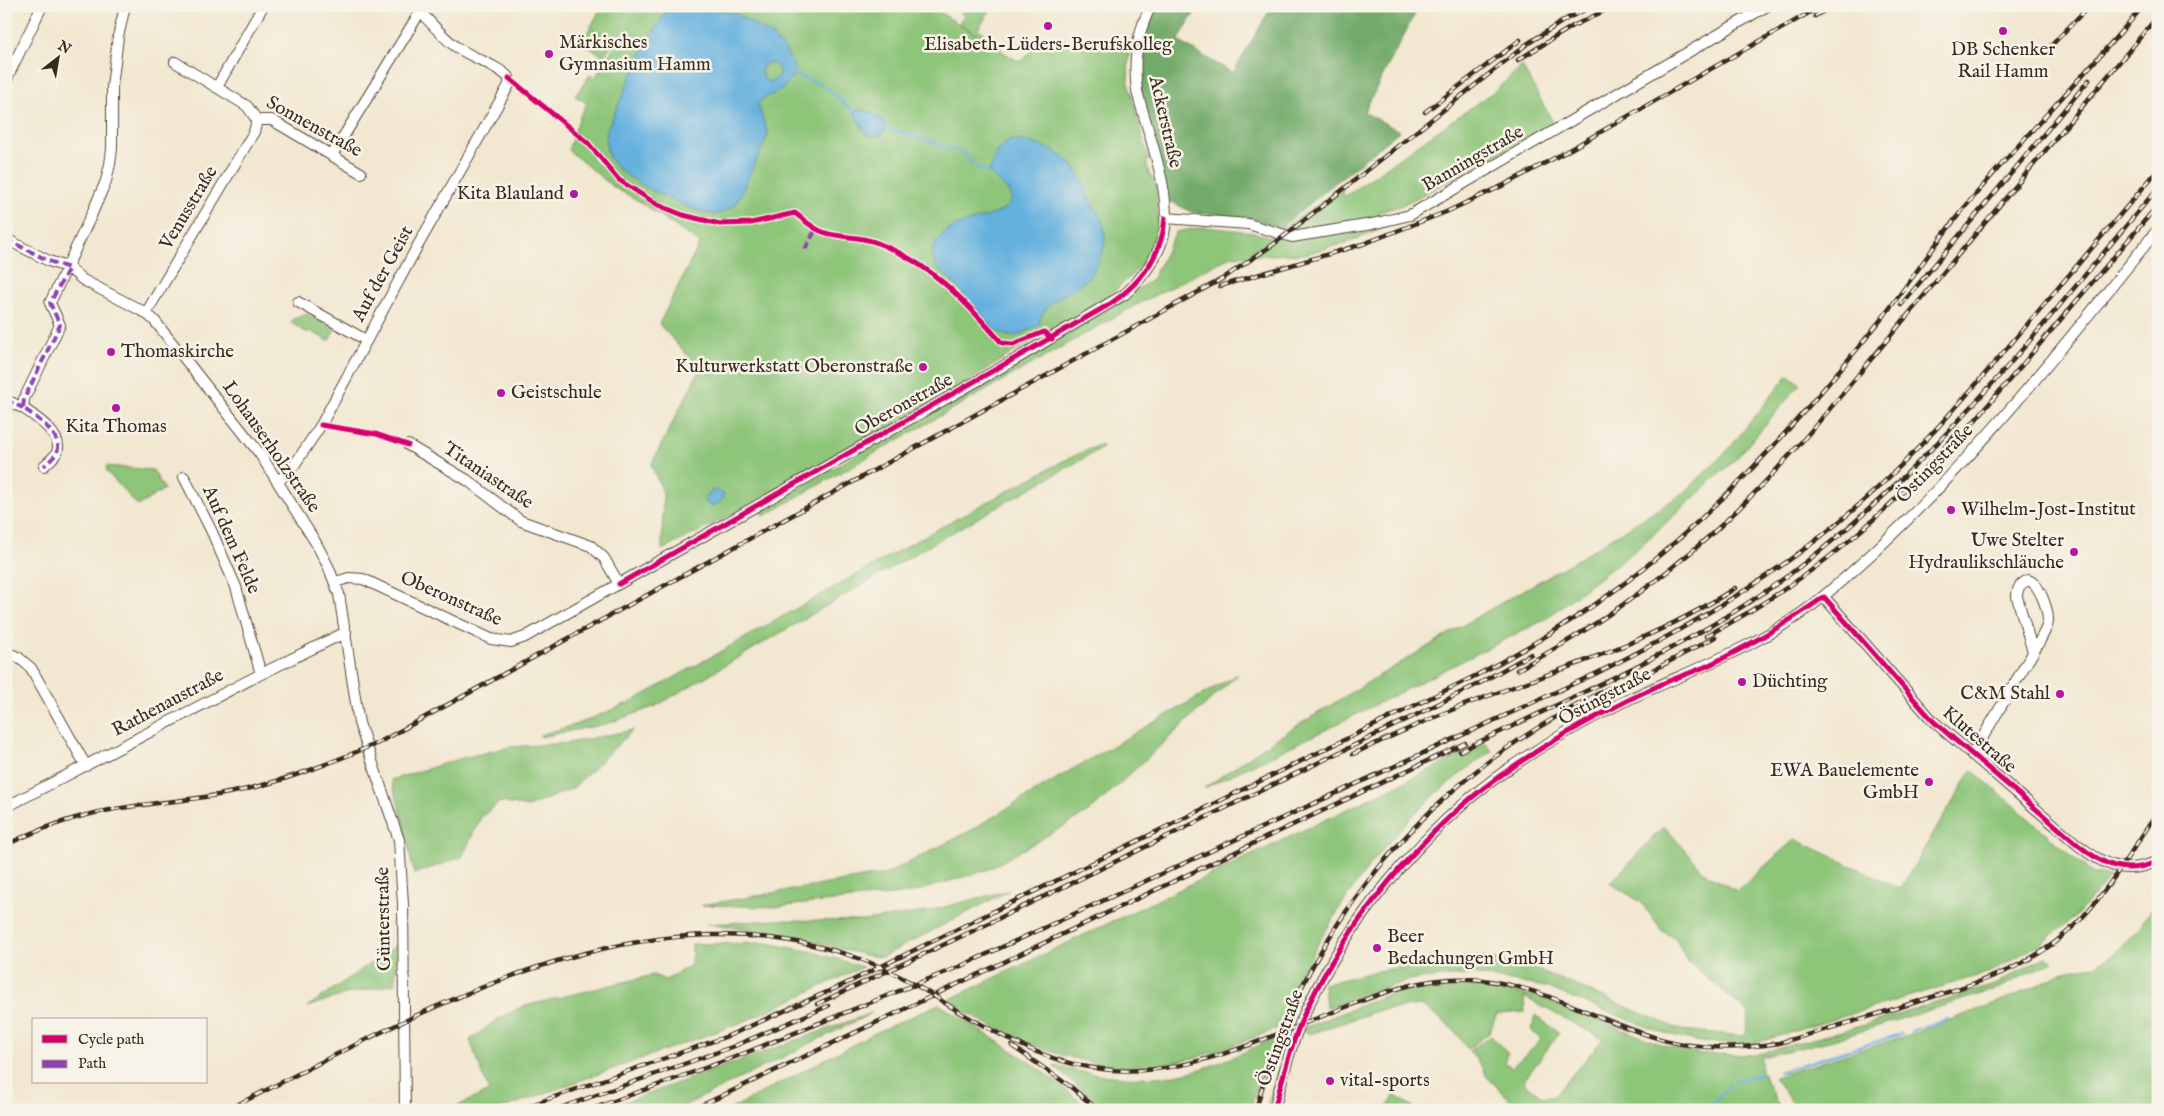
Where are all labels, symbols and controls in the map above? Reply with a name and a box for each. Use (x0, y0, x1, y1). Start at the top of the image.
marker: Elisabeth-Lüders-Berufskolleg (1042, 20, 1054, 32)
marker: DB Schenker Rail Hamm (1997, 25, 2009, 37)
place label: Märkisches Gymnasium Hamm (559, 31, 711, 77)
north arrow (32, 32, 82, 82)
place label: Elisabeth-Lüders-Berufskolleg (924, 33, 1173, 57)
text: N (53, 36, 74, 59)
place label: DB Schenker Rail Hamm (1951, 38, 2055, 84)
marker: Märkisches Gymnasium Hamm (543, 48, 555, 60)
street label: Ackerstraße (1143, 73, 1187, 171)
street label: Sonnenstraße (262, 91, 366, 163)
street label: Banningstraße (1418, 120, 1528, 198)
street label: Venusstraße (154, 161, 224, 255)
place label: Kita Blauland (457, 182, 565, 206)
marker: Kita Blauland (568, 188, 580, 200)
street label: Auf der Geist (346, 221, 419, 327)
place label: Thomaskirche (121, 340, 234, 364)
marker: Thomaskirche (105, 346, 117, 358)
place label: Kulturwerkstatt Oberonstraße (675, 355, 913, 379)
marker: Kulturwerkstatt Oberonstraße (917, 361, 929, 373)
street label: Oberonstraße (851, 368, 958, 442)
street label: Lohauserholzstraße (217, 376, 326, 518)
place label: Geistschule (511, 381, 602, 405)
marker: Geistschule (495, 387, 507, 399)
marker: Kita Thomas (110, 402, 122, 414)
place label: Kita Thomas (65, 415, 167, 439)
street label: Östingstraße (1891, 419, 1979, 509)
street label: Titaniastraße (438, 437, 538, 515)
street label: Auf dem Felde (196, 481, 266, 598)
place label: Wilhelm-Jost-Institut (1961, 498, 2136, 522)
marker: Wilhelm-Jost-Institut (1945, 504, 1957, 516)
place label: Uwe Stelter Hydraulikschläuche (1908, 529, 2064, 575)
marker: Uwe Stelter Hydraulikschläuche (2068, 546, 2080, 558)
street label: Oberonstraße (396, 566, 506, 632)
street label: Östingstraße (1555, 662, 1656, 731)
street label: Rathenaustraße (108, 663, 228, 742)
place label: Düchting (1752, 670, 1828, 694)
marker: Düchting (1736, 676, 1748, 688)
place label: C&M Stahl (1960, 682, 2051, 706)
marker: C&M Stahl (2054, 688, 2066, 700)
street label: Klutestraße (1937, 701, 2021, 779)
place label: EWA Bauelemente GmbH (1770, 759, 1919, 805)
marker: EWA Bauelemente GmbH (1923, 776, 1935, 788)
street label: Günterstraße (371, 866, 397, 971)
place label: Beer Bedachungen GmbH (1387, 925, 1554, 971)
marker: Beer Bedachungen GmbH (1371, 942, 1383, 954)
street label: Östingstraße (1252, 986, 1310, 1090)
legend (32, 1018, 208, 1084)
text: Cycle path (78, 1030, 144, 1049)
text: Path (78, 1054, 106, 1073)
place label: vital-sports (1340, 1069, 1430, 1093)
marker: vital-sports (1324, 1075, 1336, 1087)

